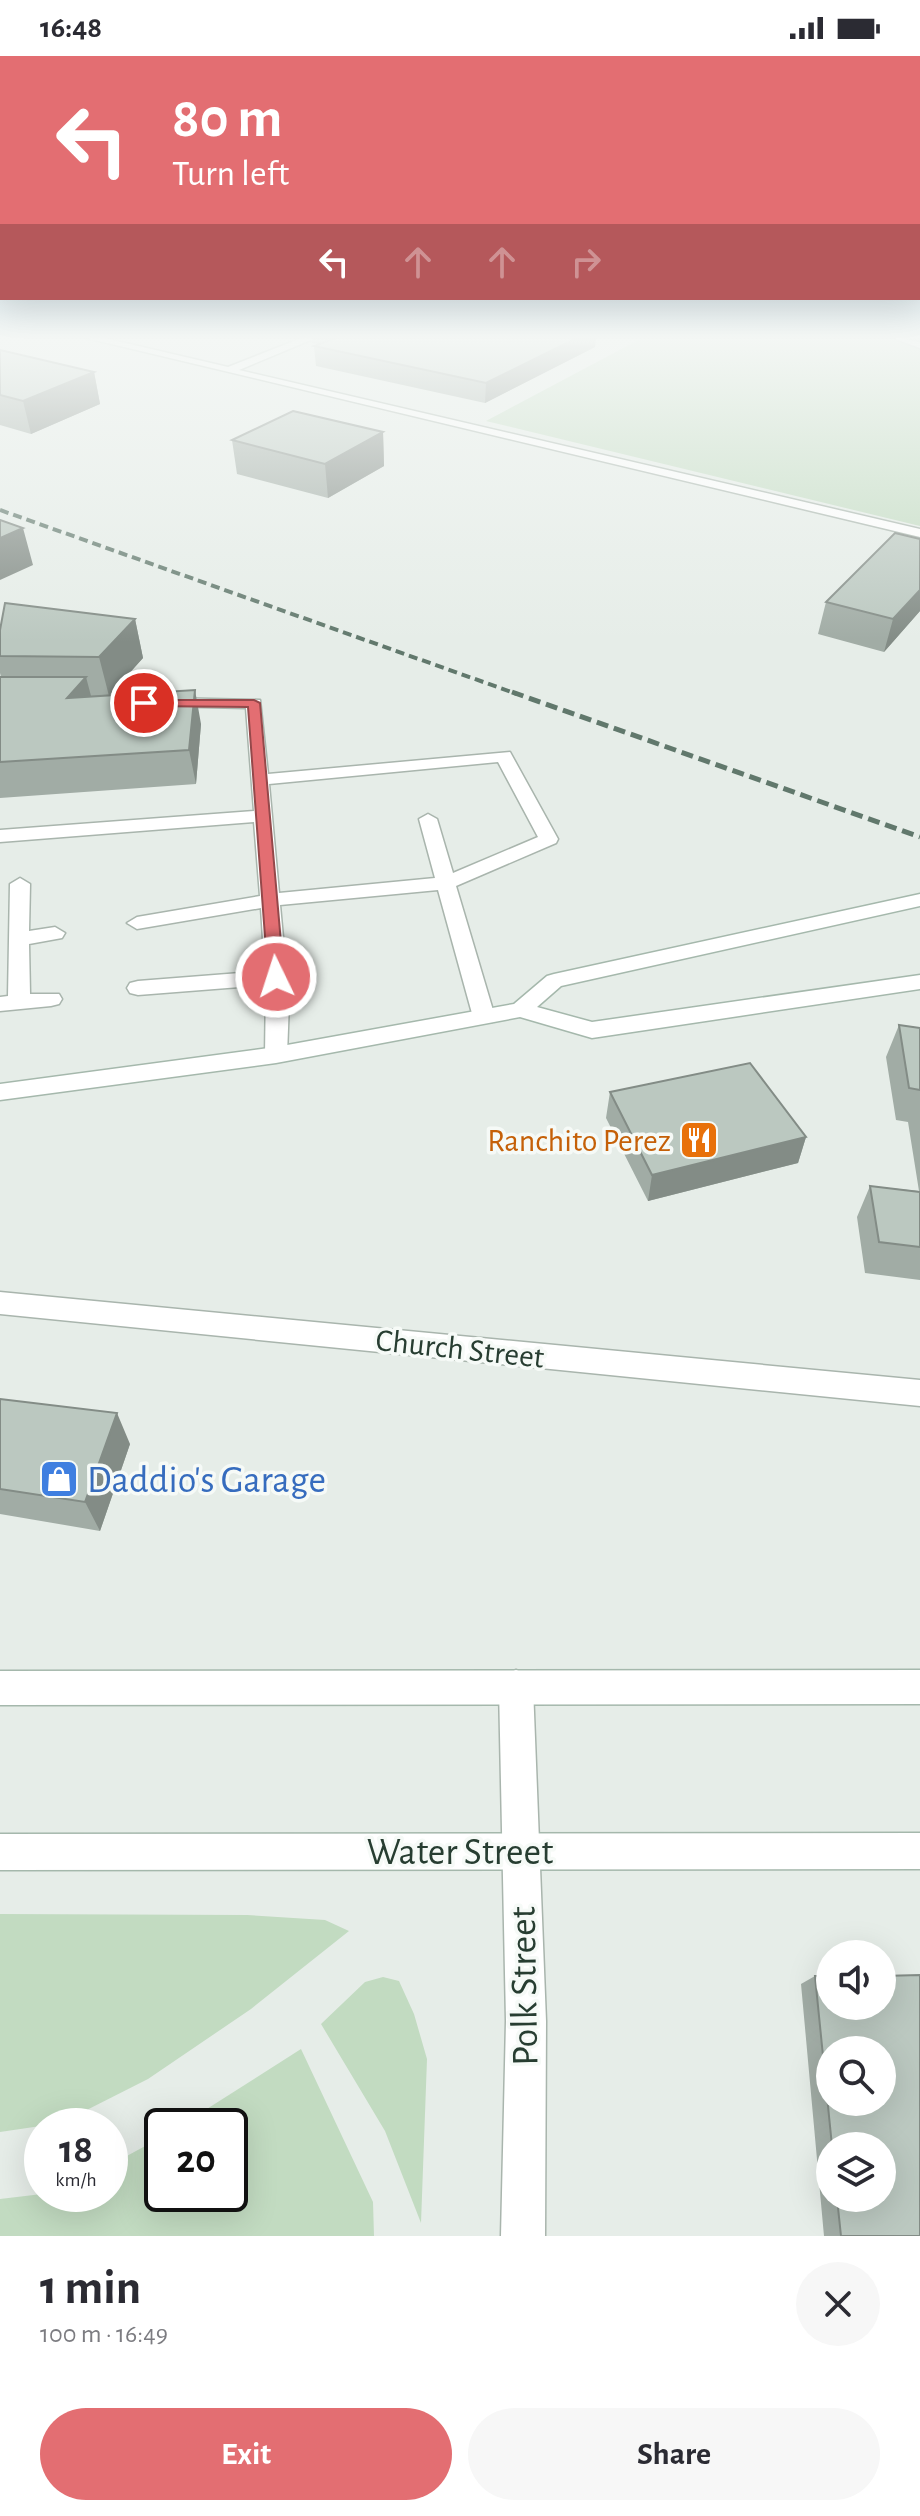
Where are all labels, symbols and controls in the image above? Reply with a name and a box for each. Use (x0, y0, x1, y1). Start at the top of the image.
text: 16:48 (40, 13, 102, 43)
icon: left (40, 88, 144, 192)
text: 80 m (172, 91, 282, 147)
text: Turn left (172, 156, 289, 192)
icon: left (312, 240, 356, 284)
icon: ahead (396, 240, 440, 284)
icon: ahead (480, 240, 524, 284)
icon: right (564, 240, 608, 284)
pin (110, 669, 178, 737)
icon: arrive (122, 681, 166, 725)
position arrow (234, 935, 318, 1019)
restaurant icon: Ranchito Perez (678, 1119, 720, 1161)
place label: Ranchito Perez (487, 1125, 671, 1157)
street label: Church Street (374, 1324, 546, 1374)
shop icon: Daddio's Garage (38, 1458, 80, 1500)
place label: Daddio's Garage (87, 1462, 326, 1500)
street label: Water Street (367, 1834, 553, 1872)
street label: Polk Street (505, 1906, 545, 2066)
map controls (816, 1940, 896, 2212)
button: sound (816, 1940, 896, 2020)
button: search (816, 2036, 896, 2116)
speed limit sign: 20 (144, 2108, 248, 2212)
text: 18 (59, 2130, 93, 2170)
button: layers (816, 2132, 896, 2212)
text: km/h (55, 2170, 97, 2190)
button: close (796, 2262, 880, 2346)
text: 1 min (40, 2265, 141, 2313)
text: 100 m · 16:49 (40, 2321, 168, 2347)
button: Exit (40, 2408, 452, 2500)
button: Share (468, 2408, 880, 2500)

